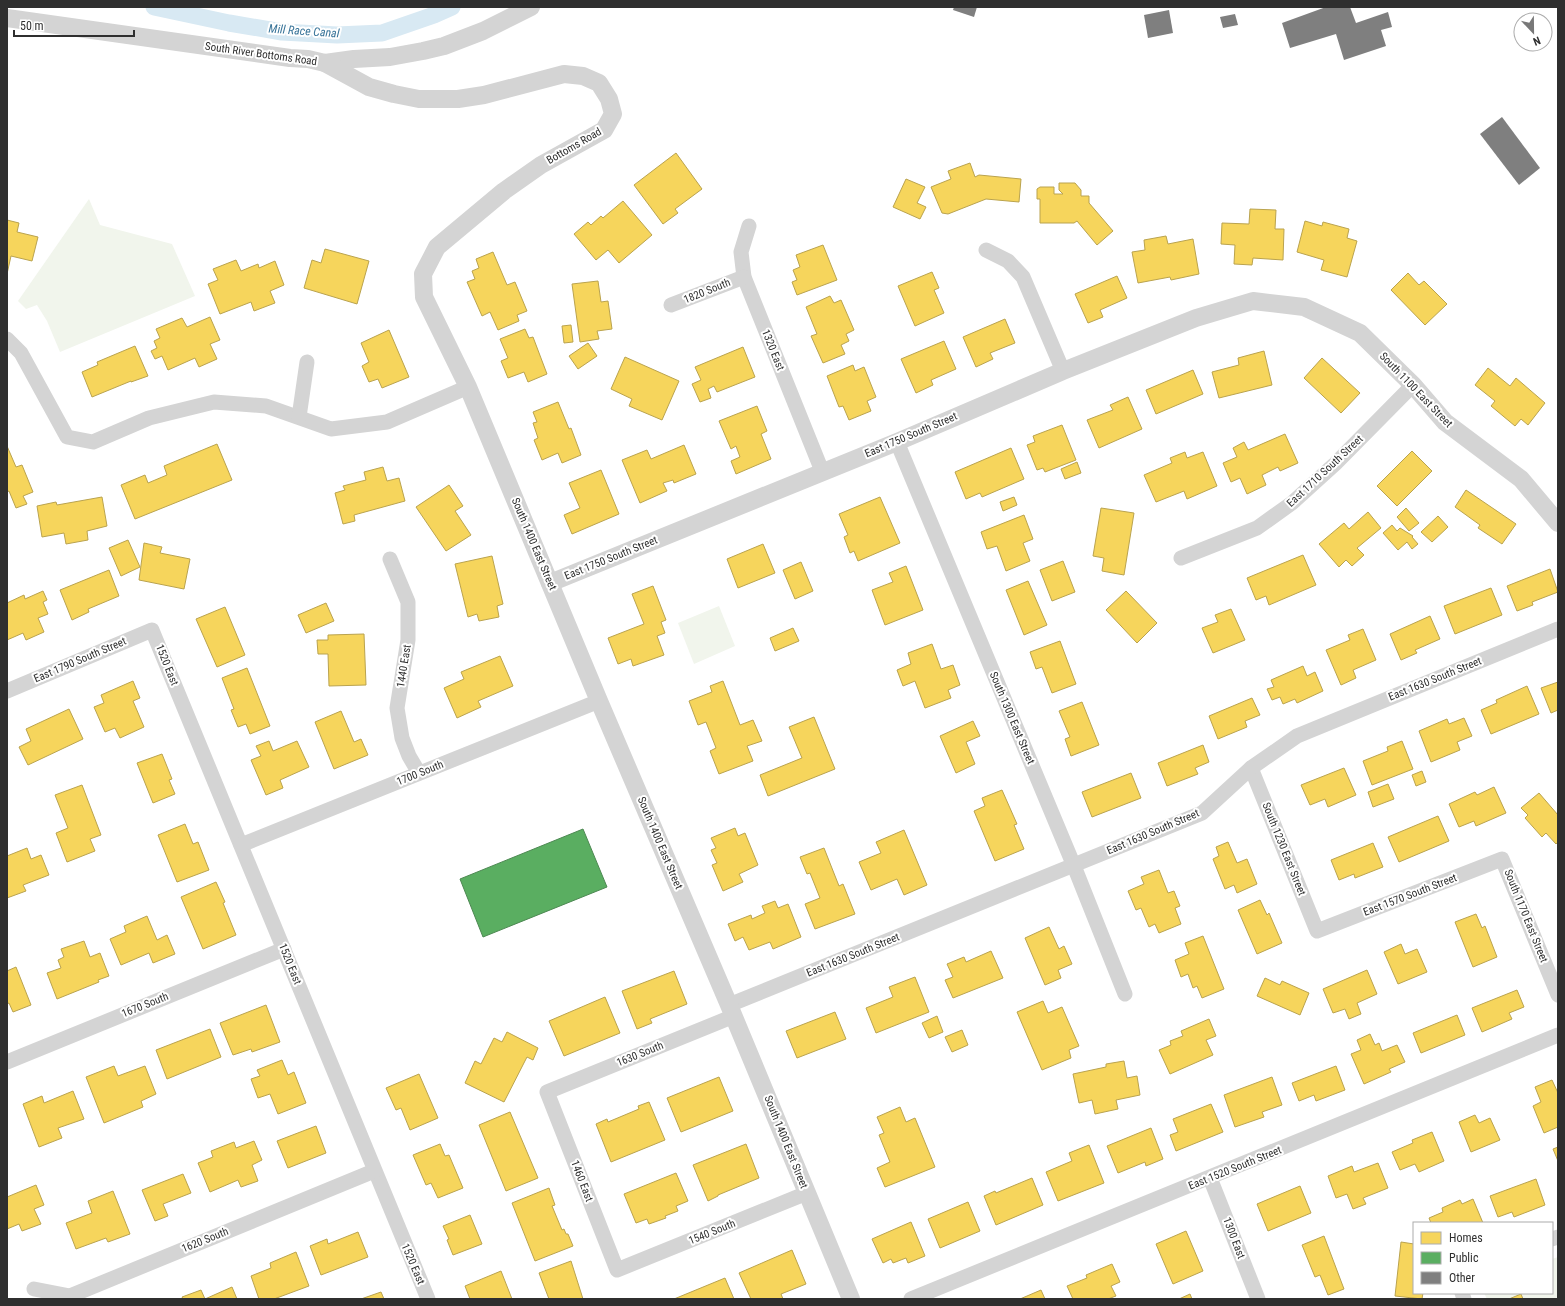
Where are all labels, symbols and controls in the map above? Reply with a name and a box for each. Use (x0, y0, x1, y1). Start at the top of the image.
scale bar (14, 12, 134, 38)
north arrow (1513, 12, 1553, 52)
text: 50 m (20, 19, 44, 33)
water label: Mill Race Canal (268, 22, 340, 40)
text: N (1531, 34, 1542, 48)
street label: South River Bottoms Road (204, 40, 318, 68)
street label: Bottoms Road (544, 125, 604, 167)
street label: 1820 South (682, 276, 732, 306)
street label: 1320 East (759, 328, 787, 372)
street label: South 1100 East Street (1377, 350, 1455, 430)
street label: East 1750 South Street (863, 410, 959, 460)
street label: East 1710 South Street (1284, 432, 1366, 510)
street label: South 1400 East Street (509, 496, 559, 592)
street label: East 1750 South Street (563, 533, 659, 583)
street label: East 1790 South Street (32, 635, 128, 685)
street label: 1520 East (153, 643, 181, 687)
street label: 1440 East (394, 644, 414, 688)
street label: East 1630 South Street (1387, 654, 1483, 704)
street label: South 1300 East Street (987, 670, 1037, 766)
street label: 1700 South (395, 758, 445, 788)
street label: South 1400 East Street (635, 795, 685, 891)
street label: South 1230 East Street (1259, 801, 1309, 897)
street label: East 1630 South Street (1105, 807, 1201, 857)
street label: South 1170 East Street (1501, 868, 1551, 964)
street label: East 1570 South Street (1361, 871, 1459, 919)
street label: East 1630 South Street (805, 930, 901, 980)
street label: 1520 East (276, 942, 304, 986)
street label: 1670 South (120, 990, 170, 1020)
street label: 1630 South (615, 1039, 665, 1069)
street label: South 1400 East Street (761, 1094, 811, 1190)
street label: East 1520 South Street (1187, 1143, 1283, 1193)
street label: 1460 East (568, 1158, 596, 1204)
street label: 1300 East (1220, 1215, 1248, 1261)
street label: 1540 South (687, 1217, 737, 1247)
legend (1413, 1222, 1553, 1294)
street label: 1620 South (180, 1225, 230, 1255)
text: Homes (1449, 1231, 1483, 1245)
street label: 1520 East (399, 1242, 427, 1286)
text: Public (1449, 1251, 1479, 1265)
text: Other (1449, 1271, 1475, 1285)

